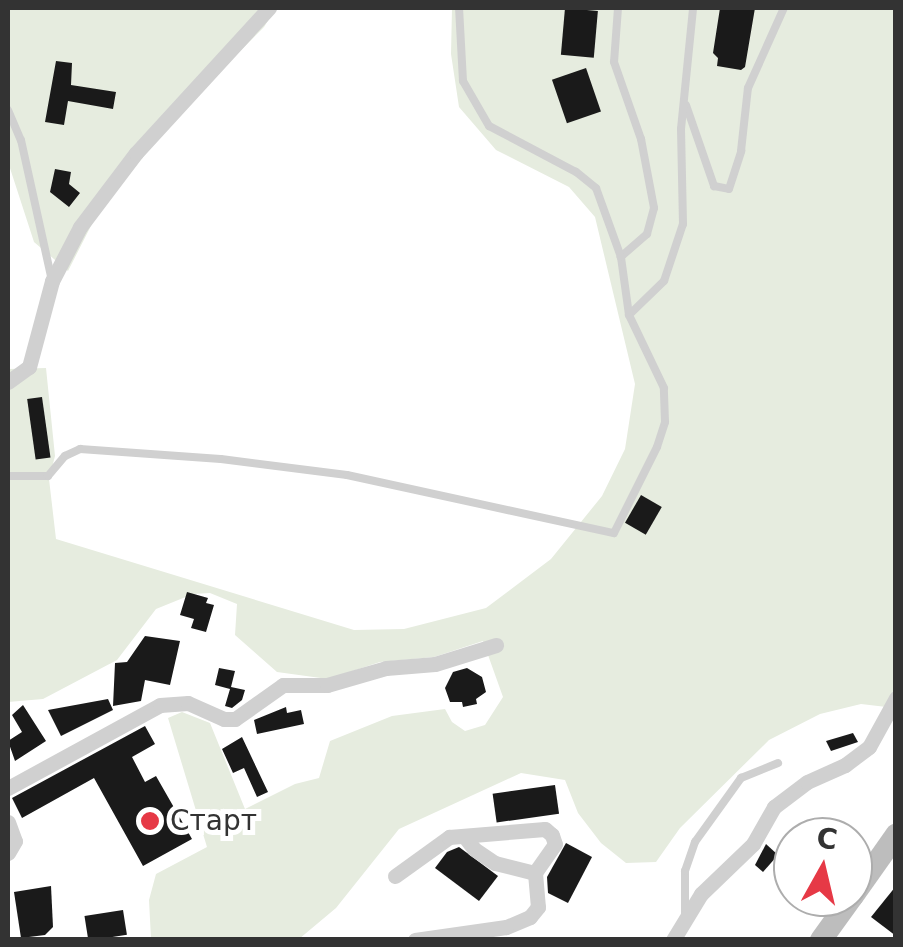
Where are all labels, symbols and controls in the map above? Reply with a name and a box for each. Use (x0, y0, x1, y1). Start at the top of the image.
place label: Старт (170, 804, 257, 838)
marker: Старт (139, 810, 161, 832)
north arrow (773, 817, 873, 917)
text: С (814, 821, 839, 857)

